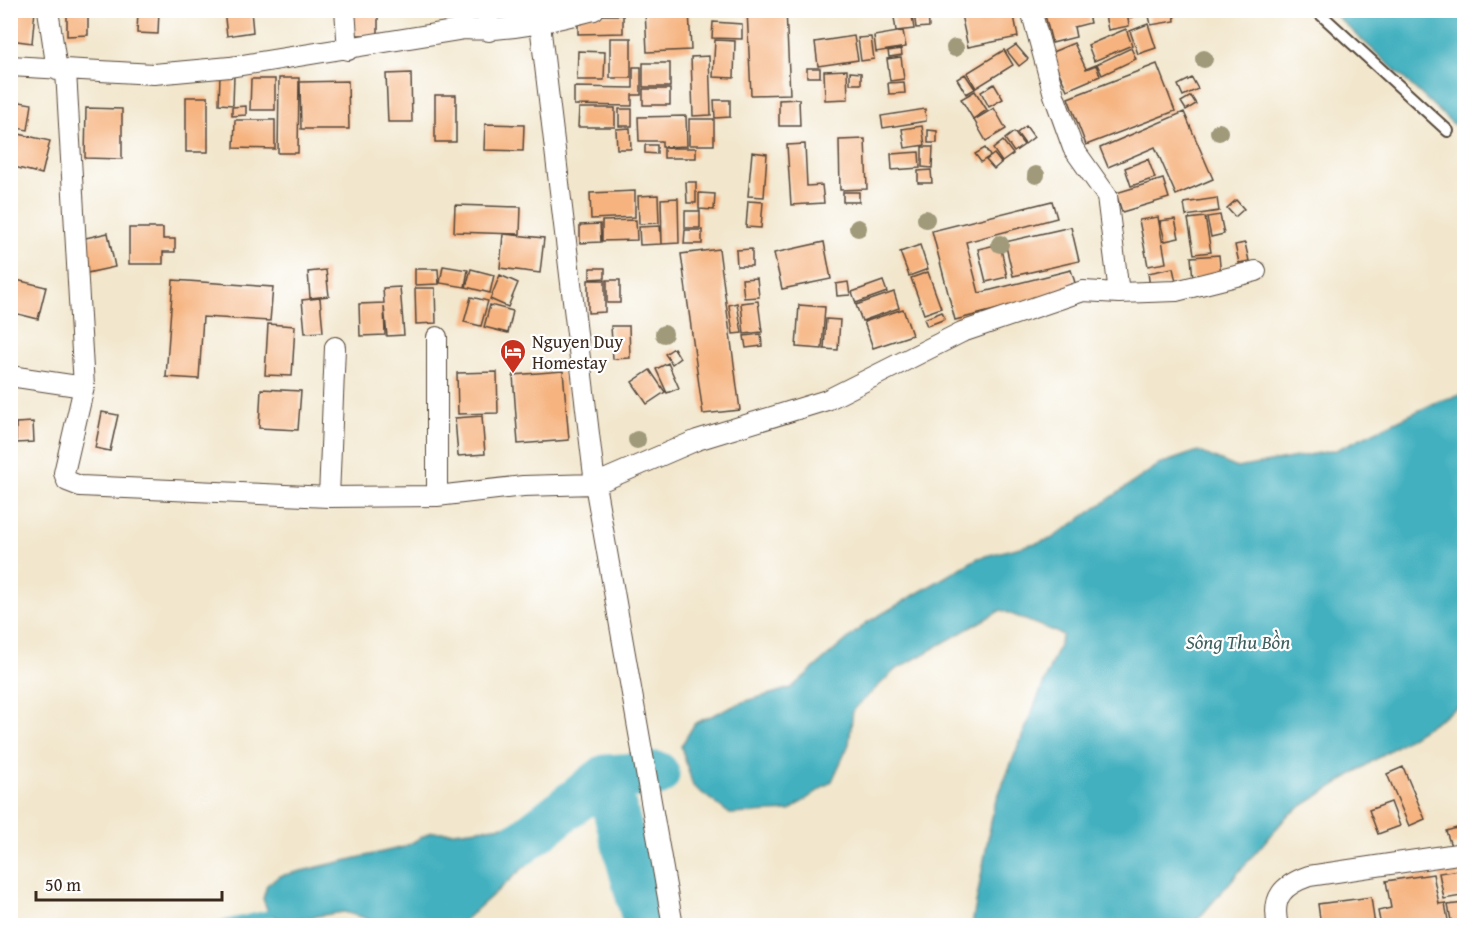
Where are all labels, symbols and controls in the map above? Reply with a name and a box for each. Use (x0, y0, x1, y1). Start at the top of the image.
place label: Nguyen Duy Homestay (532, 328, 623, 376)
hotel icon: Nguyen Duy Homestay (498, 337, 528, 375)
water label: Sông Thu Bồn (1186, 627, 1290, 656)
scale bar (36, 864, 222, 902)
text: 50 m (45, 871, 81, 898)

